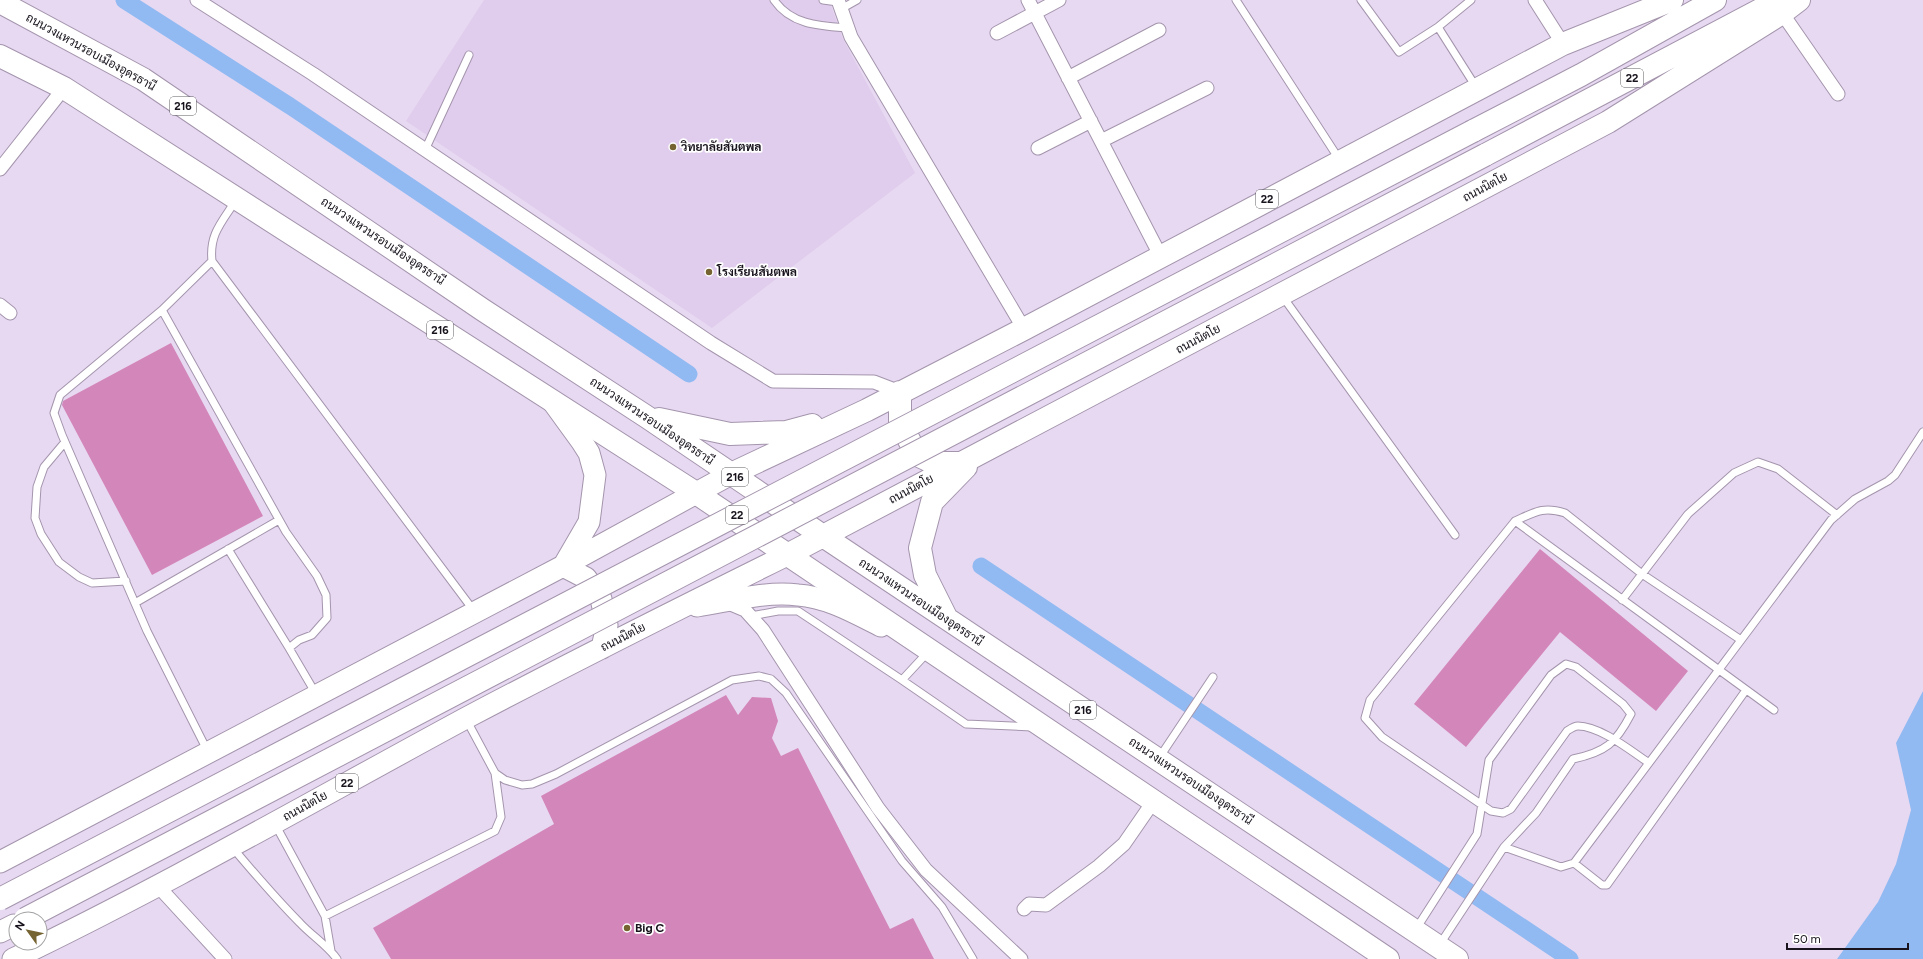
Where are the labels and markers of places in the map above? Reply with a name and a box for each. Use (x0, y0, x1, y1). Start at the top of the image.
place label: วิทยาลัยสันตพล (680, 140, 762, 154)
marker: วิทยาลัยสันตพล (668, 142, 678, 152)
place label: โรงเรียนสันตพล (716, 264, 797, 279)
marker: โรงเรียนสันตพล (704, 267, 714, 277)
place label: Big C (635, 921, 665, 935)
marker: Big C (622, 923, 632, 933)

